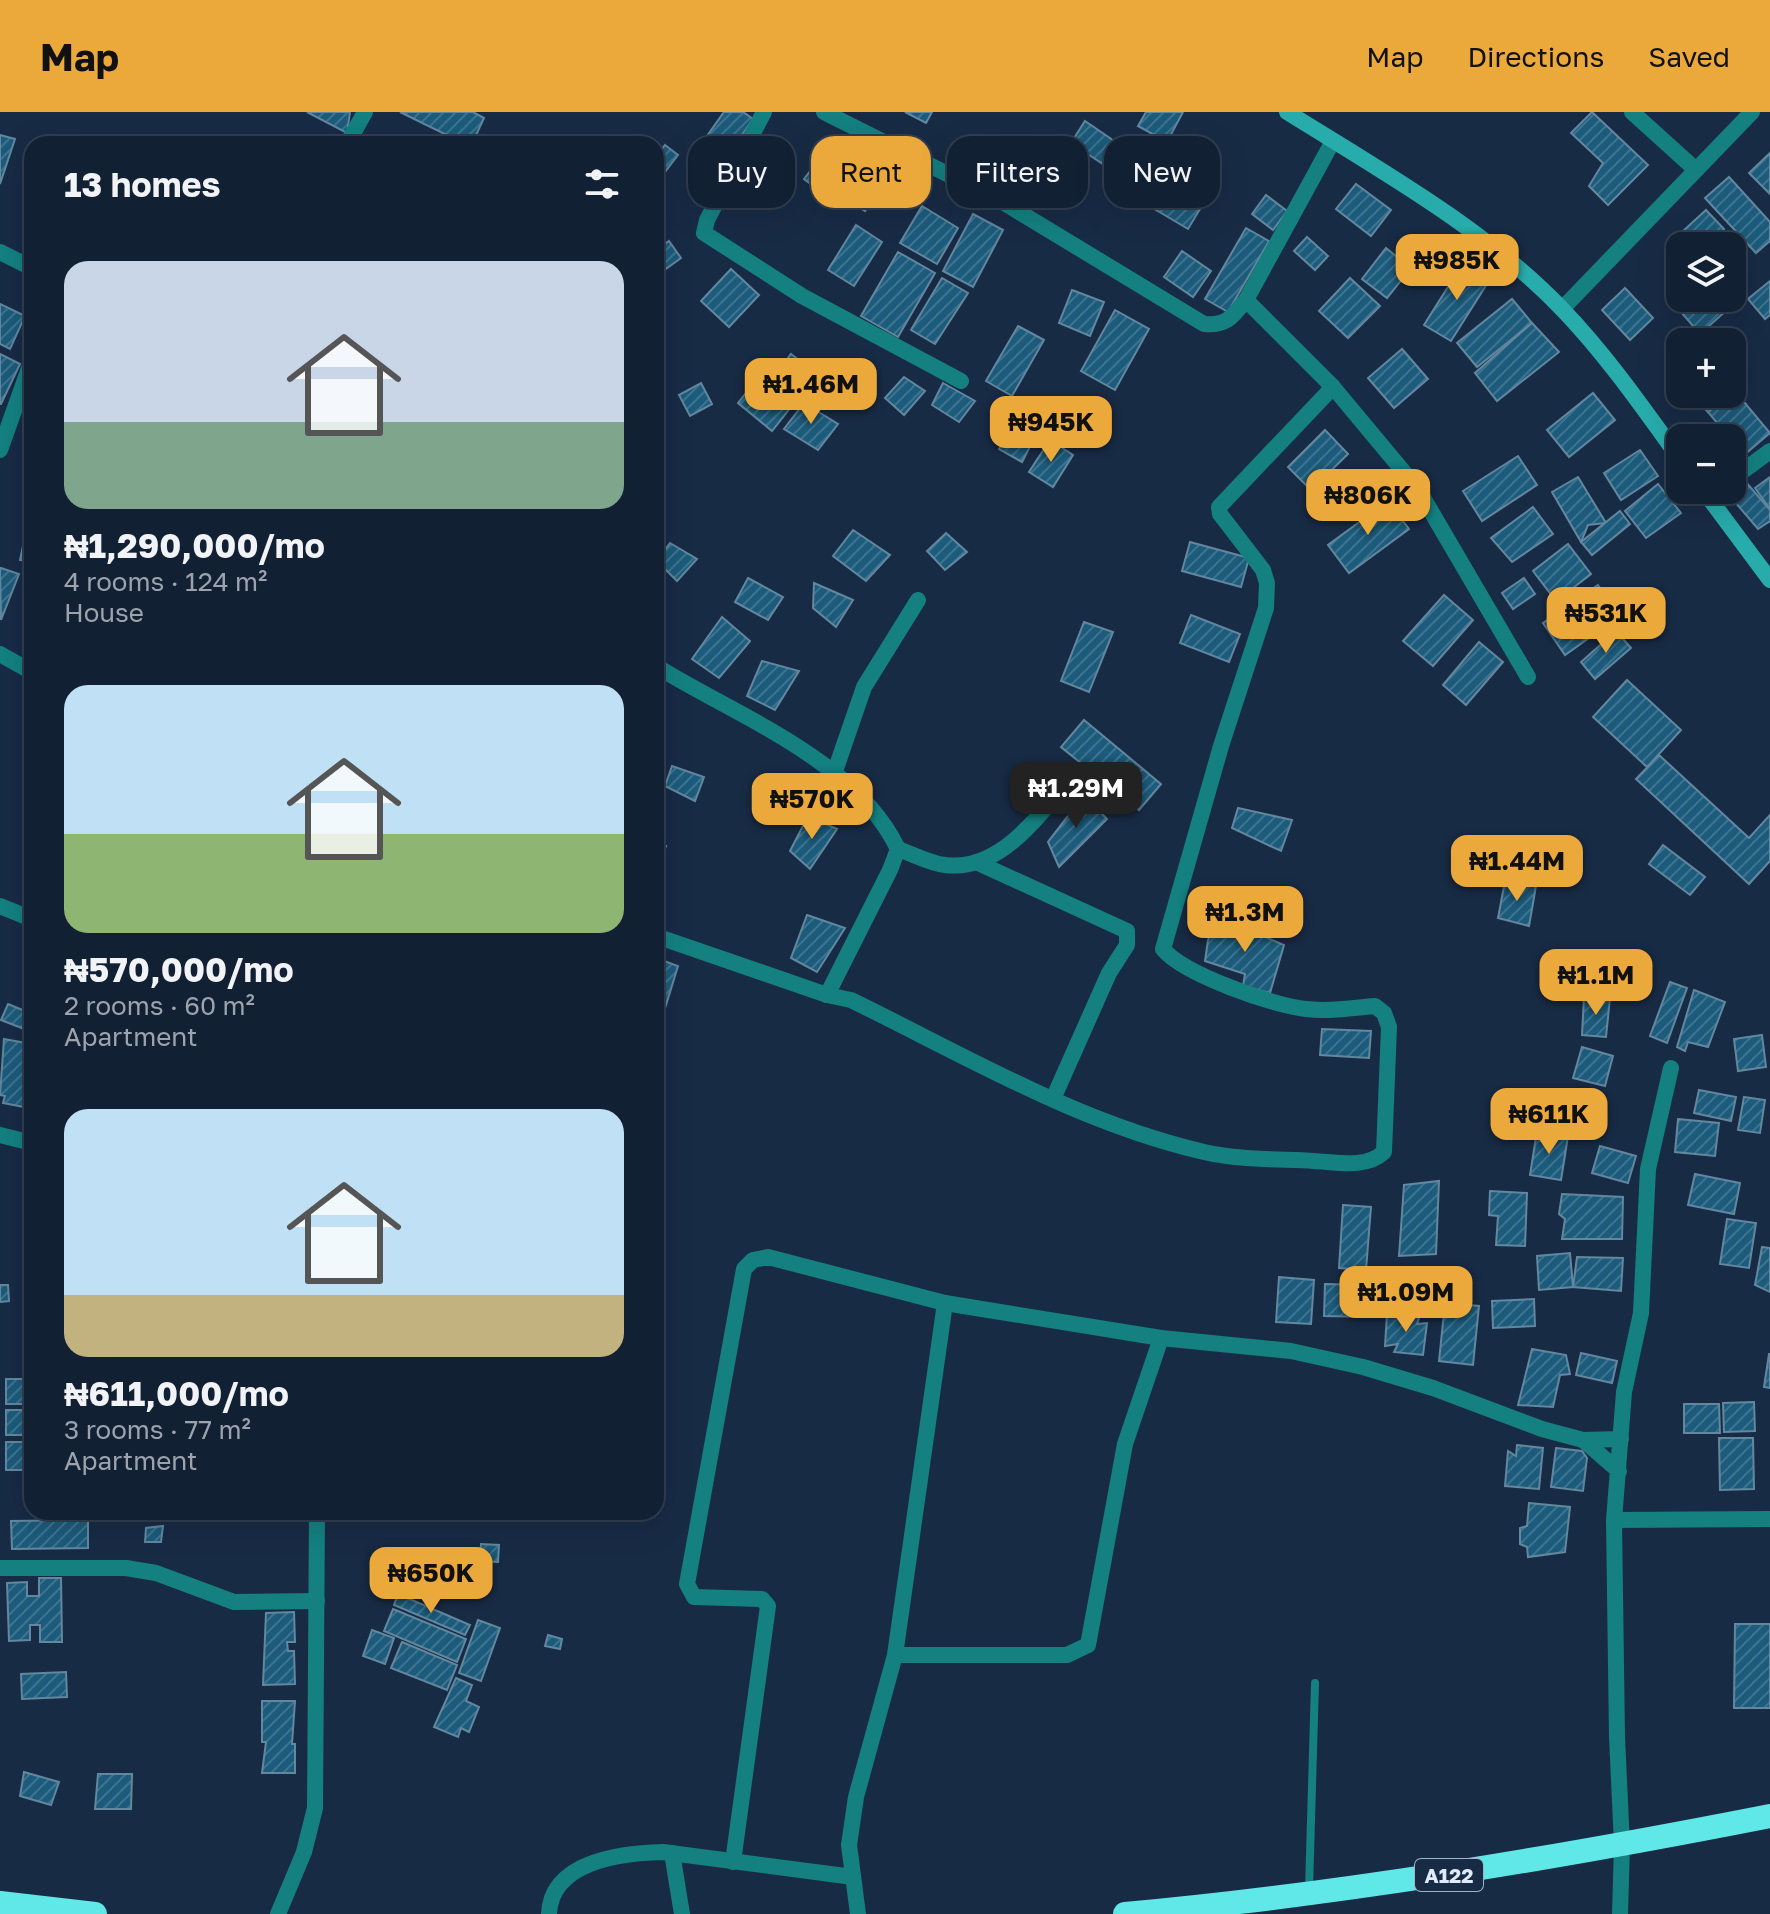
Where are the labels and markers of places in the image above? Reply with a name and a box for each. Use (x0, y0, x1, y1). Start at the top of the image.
pin: ₦985K (1401, 234, 1513, 302)
pin: ₦1.46M (746, 358, 876, 426)
pin: ₦945K (995, 396, 1107, 464)
pin: ₦806K (1312, 469, 1424, 537)
pin: ₦531K (1550, 587, 1662, 655)
pin: ₦1.29M (1011, 762, 1141, 830)
pin: ₦570K (756, 773, 868, 841)
pin: ₦1.44M (1452, 835, 1582, 903)
pin: ₦1.3M (1189, 886, 1301, 954)
pin: ₦1.1M (1540, 949, 1652, 1017)
pin: ₦611K (1493, 1088, 1605, 1156)
pin: ₦1.09M (1341, 1266, 1471, 1334)
pin: ₦650K (375, 1547, 487, 1615)

